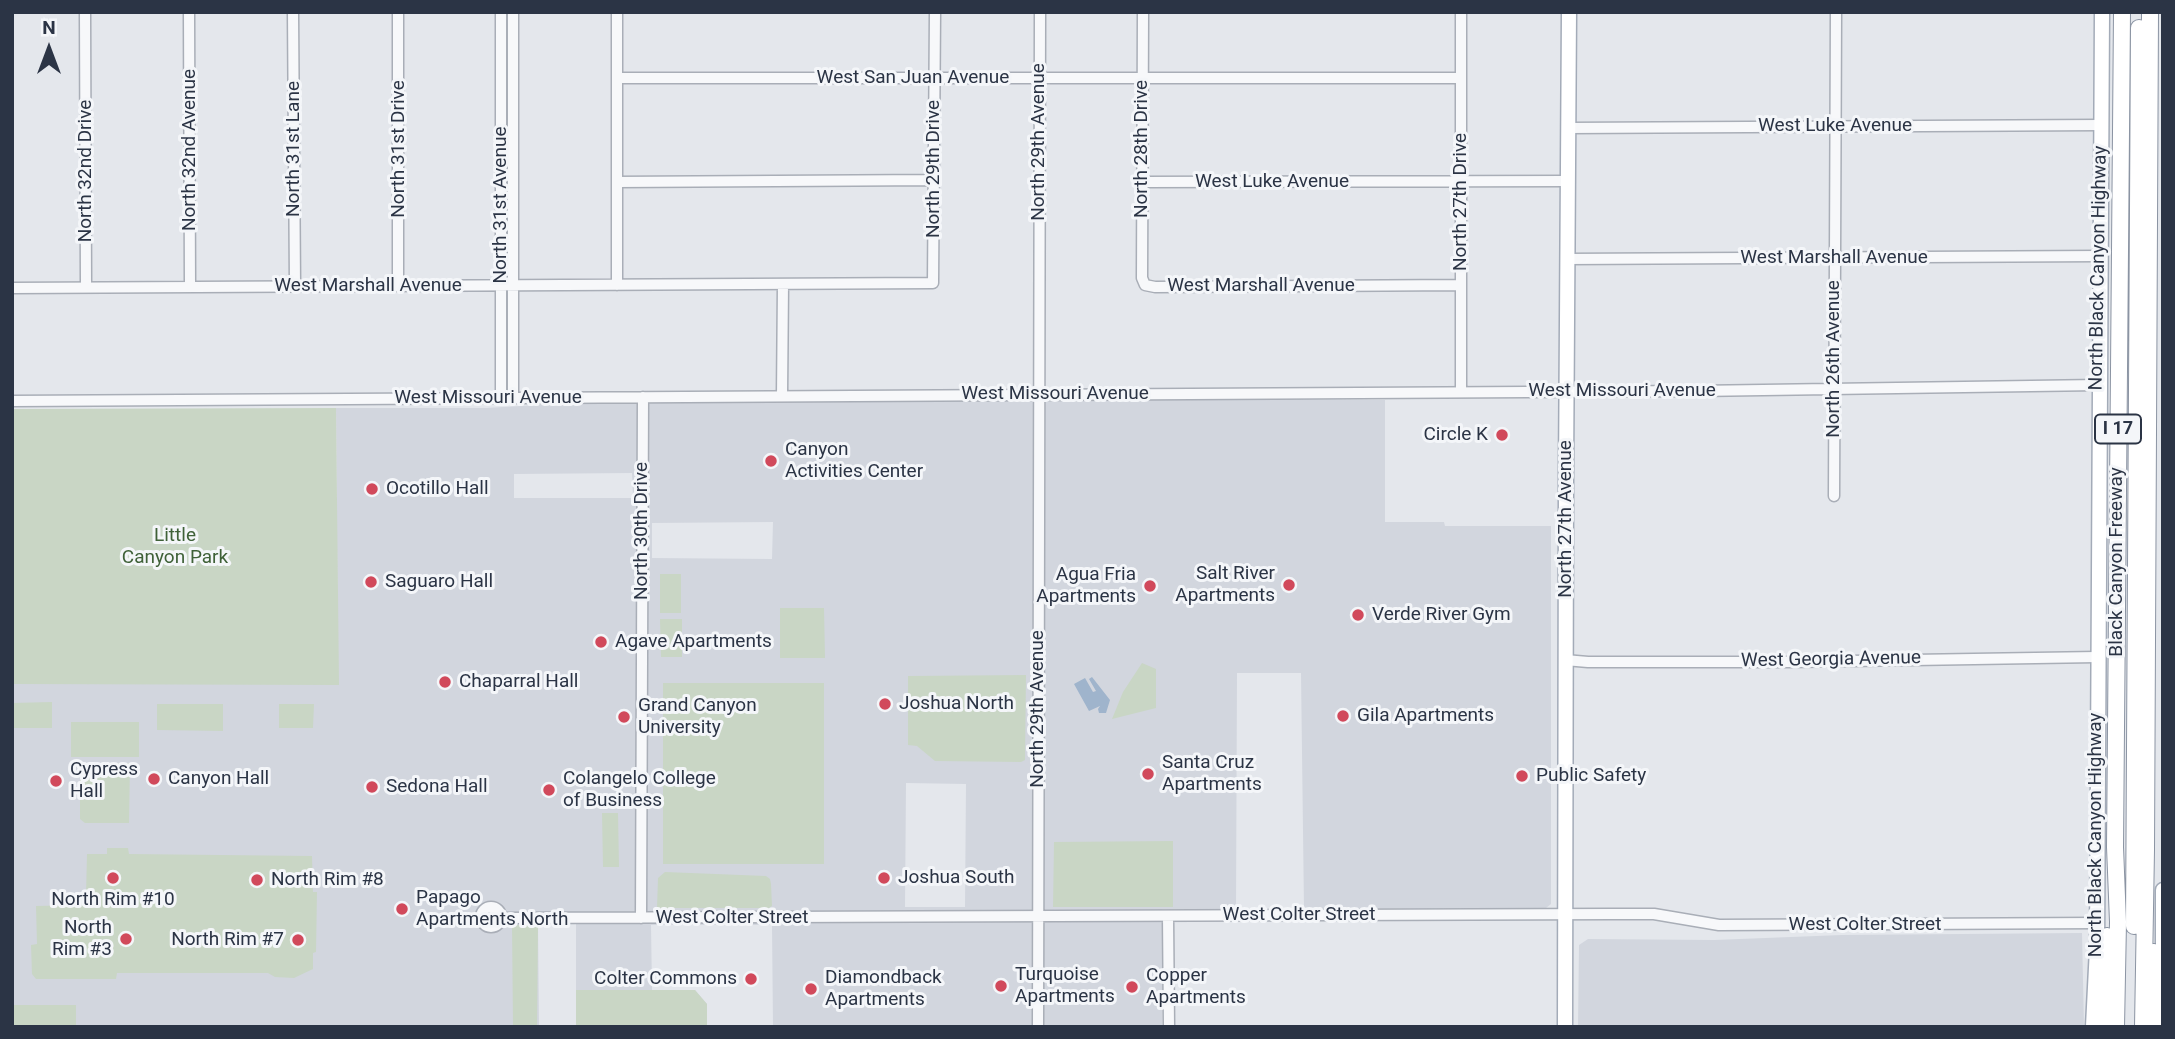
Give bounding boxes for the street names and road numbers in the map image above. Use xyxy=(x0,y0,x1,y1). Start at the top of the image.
street label: North 29th Avenue xyxy=(1028,63,1050,221)
street label: West San Juan Avenue xyxy=(817,67,1009,89)
street label: North 32nd Avenue xyxy=(179,69,201,231)
street label: North 31st Drive xyxy=(388,80,410,218)
street label: North 28th Drive xyxy=(1131,80,1153,218)
street label: North 31st Lane xyxy=(283,81,305,217)
street label: North 32nd Drive xyxy=(75,100,97,242)
street label: North 29th Drive xyxy=(923,100,945,238)
street label: West Luke Avenue xyxy=(1758,115,1912,137)
street label: North 31st Avenue xyxy=(490,127,512,283)
street label: North 27th Drive xyxy=(1450,133,1472,271)
street label: North Black Canyon Highway xyxy=(2085,146,2113,390)
street label: West Luke Avenue xyxy=(1195,171,1349,193)
street label: West Marshall Avenue xyxy=(1740,247,1928,269)
street label: West Marshall Avenue xyxy=(274,275,462,297)
street label: West Marshall Avenue xyxy=(1167,275,1355,297)
street label: North 26th Avenue xyxy=(1823,280,1845,438)
street label: West Missouri Avenue xyxy=(1528,380,1716,402)
street label: West Missouri Avenue xyxy=(961,383,1149,405)
street label: West Missouri Avenue xyxy=(394,387,582,409)
road number: I 17 xyxy=(2095,414,2141,444)
street label: North 27th Avenue xyxy=(1555,440,1577,598)
street label: North 30th Drive xyxy=(631,462,653,600)
street label: Black Canyon Freeway xyxy=(2106,467,2128,657)
street label: North 29th Avenue xyxy=(1027,630,1049,788)
street label: West Georgia Avenue xyxy=(1741,647,1921,673)
street label: North Black Canyon Highway xyxy=(2085,713,2107,957)
street label: West Colter Street xyxy=(1223,904,1375,926)
street label: West Colter Street xyxy=(656,907,808,929)
street label: West Colter Street xyxy=(1789,914,1941,936)

